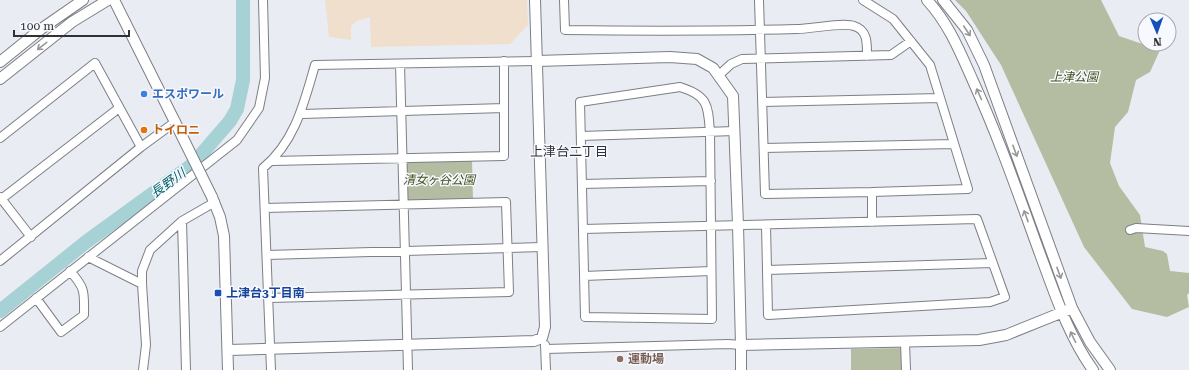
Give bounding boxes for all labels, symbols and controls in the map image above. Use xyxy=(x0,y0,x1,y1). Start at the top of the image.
scale bar xyxy=(14,12,129,38)
north arrow xyxy=(1137,12,1177,52)
text: 100 m xyxy=(20,19,54,33)
one-way arrow xyxy=(963,25,971,36)
text: N xyxy=(1152,35,1162,48)
one-way arrow xyxy=(36,42,47,50)
park label: 上津公園 xyxy=(1050,70,1100,84)
place label: エスポワール xyxy=(152,87,224,101)
marker: エスポワール xyxy=(139,89,149,99)
one-way arrow xyxy=(975,89,982,101)
place label: トイロニ xyxy=(152,123,200,137)
marker: トイロニ xyxy=(139,125,149,135)
district label: 上津台二丁目 xyxy=(530,144,608,159)
one-way arrow xyxy=(1012,145,1019,158)
water label: 長野川 xyxy=(148,164,190,201)
park label: 清女ヶ谷公園 xyxy=(403,173,477,187)
one-way arrow xyxy=(1022,210,1030,222)
one-way arrow xyxy=(1056,267,1064,279)
place label: 上津台3丁目南 xyxy=(226,286,305,300)
marker: 上津台3丁目南 xyxy=(213,288,223,298)
one-way arrow xyxy=(1069,331,1076,343)
place label: 運動場 xyxy=(628,352,664,366)
marker: 運動場 xyxy=(615,354,625,364)

